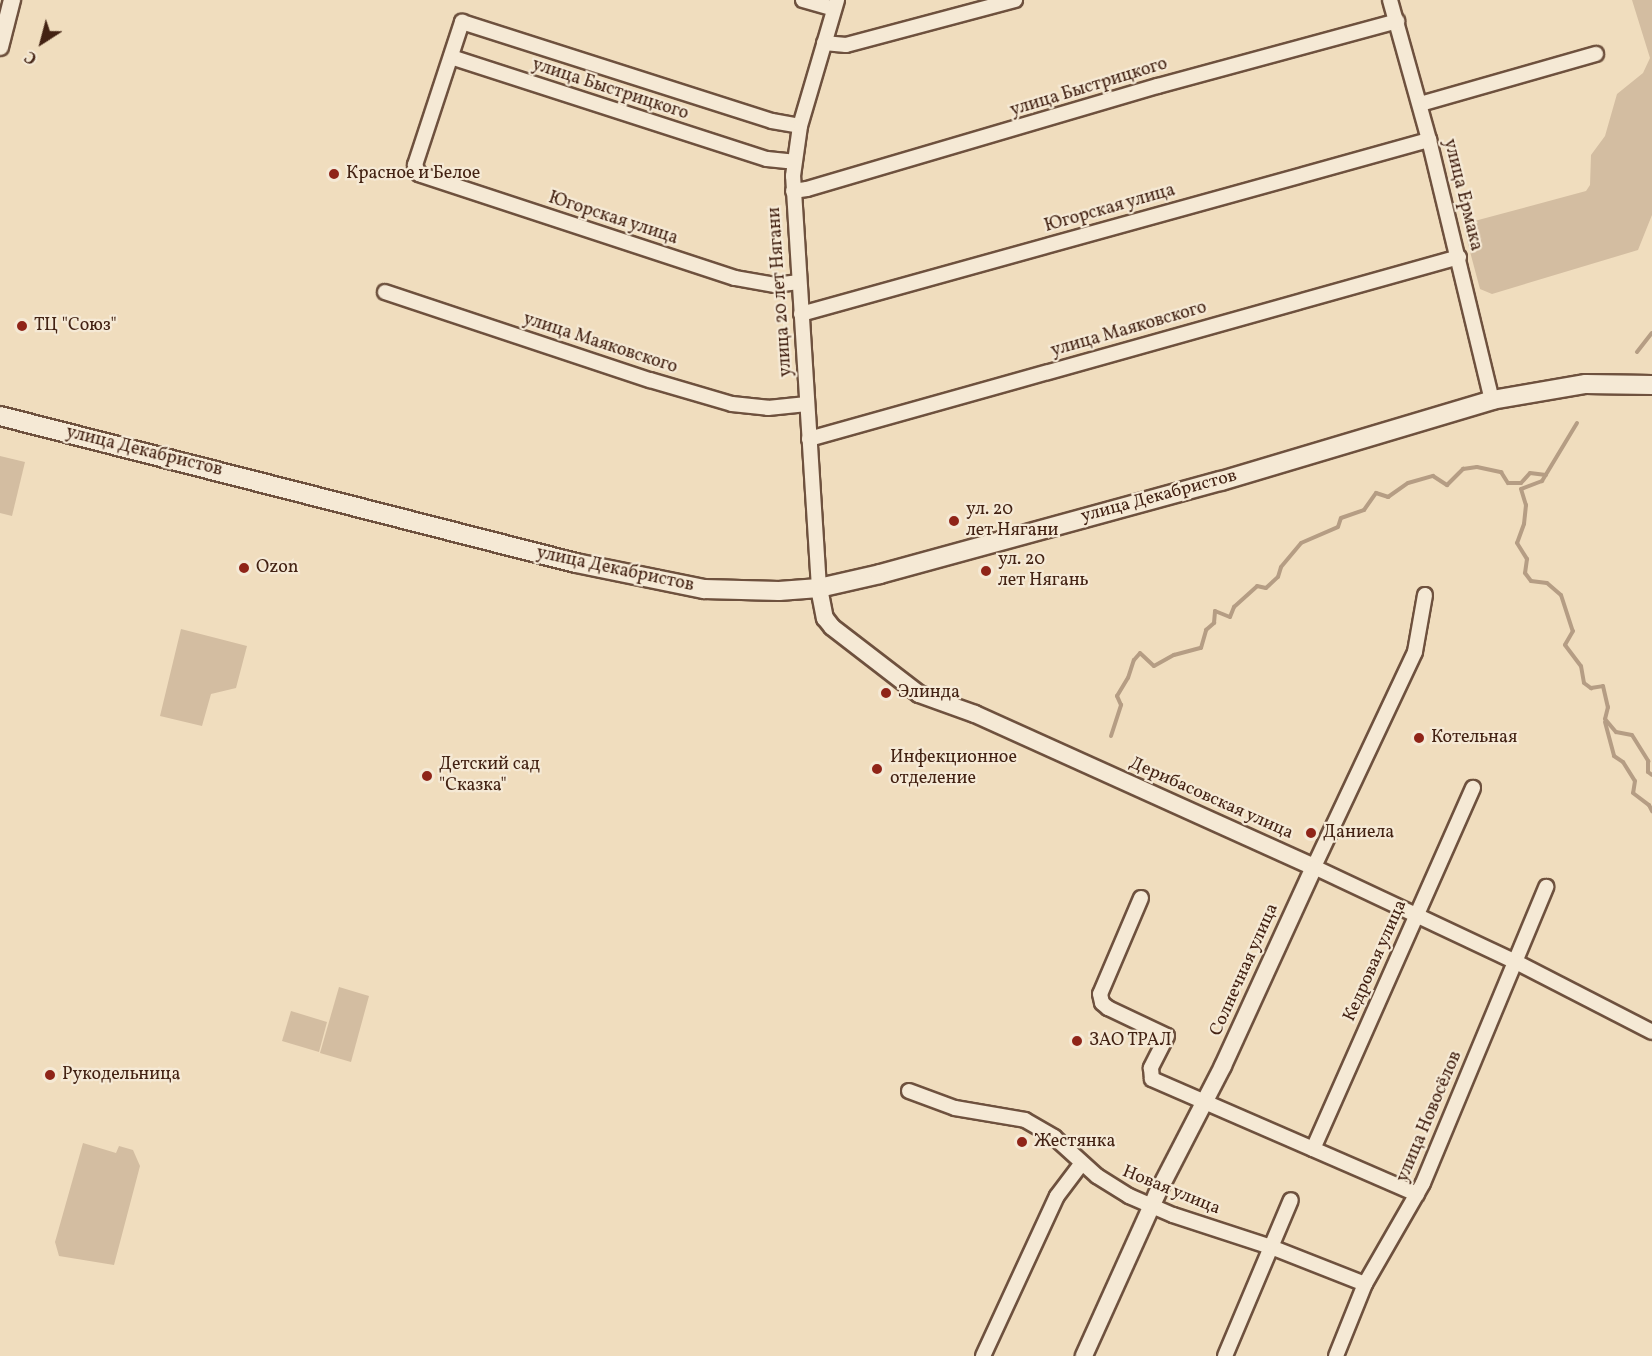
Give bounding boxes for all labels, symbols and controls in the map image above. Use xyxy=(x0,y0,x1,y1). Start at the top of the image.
north arrow xyxy=(12,12,72,72)
text: С xyxy=(21,45,42,68)
street label: улица Быстрицкого xyxy=(1008,54,1170,122)
street label: улица Быстрицкого xyxy=(529,55,691,125)
street label: улица Ермака xyxy=(1438,137,1486,253)
place label: Красное и Белое xyxy=(346,163,480,185)
marker: Красное и Белое xyxy=(327,167,341,181)
street label: Югорская улица xyxy=(1042,180,1178,238)
street label: Югорская улица xyxy=(545,188,681,250)
street label: улица 20 лет Нягани xyxy=(764,206,798,378)
street label: улица Маяковского xyxy=(1049,297,1209,363)
street label: улица Маяковского xyxy=(520,309,680,379)
place label: ТЦ "Союз" xyxy=(34,315,117,337)
marker: ТЦ "Союз" xyxy=(15,319,29,333)
street label: улица Декабристов xyxy=(64,422,224,482)
street label: улица Декабристов xyxy=(1079,466,1239,528)
place label: ул. 20 лет Нягани xyxy=(966,500,1059,542)
marker: ул. 20 лет Нягани xyxy=(947,514,961,528)
street label: улица Декабристов xyxy=(534,543,696,597)
place label: ул. 20 лет Нягань xyxy=(998,550,1089,592)
place label: Ozon xyxy=(256,557,298,579)
marker: Ozon xyxy=(237,561,251,575)
marker: ул. 20 лет Нягань xyxy=(979,564,993,578)
place label: Элинда xyxy=(898,682,960,704)
marker: Элинда xyxy=(879,686,893,700)
place label: Котельная xyxy=(1431,727,1517,749)
marker: Котельная xyxy=(1412,731,1426,745)
place label: Инфекционное отделение xyxy=(890,748,1017,790)
street label: Дерибасовская улица xyxy=(1125,753,1297,845)
place label: Детский сад "Сказка" xyxy=(439,755,540,798)
marker: Инфекционное отделение xyxy=(868,760,886,778)
marker: Детский сад "Сказка" xyxy=(420,769,434,783)
place label: Даниела xyxy=(1323,822,1394,844)
marker: Даниела xyxy=(1304,826,1318,840)
street label: Кедровая улица xyxy=(1339,897,1413,1025)
street label: Солнечная улица xyxy=(1206,900,1284,1040)
place label: ЗАО ТРАЛ xyxy=(1089,1030,1172,1052)
marker: ЗАО ТРАЛ xyxy=(1070,1034,1084,1048)
street label: улица Новосёлов xyxy=(1393,1048,1467,1186)
place label: Рукодельница xyxy=(62,1064,180,1086)
marker: Рукодельница xyxy=(43,1068,57,1082)
place label: Жестянка xyxy=(1034,1131,1115,1153)
marker: Жестянка xyxy=(1015,1135,1029,1149)
street label: Новая улица xyxy=(1119,1161,1223,1221)

